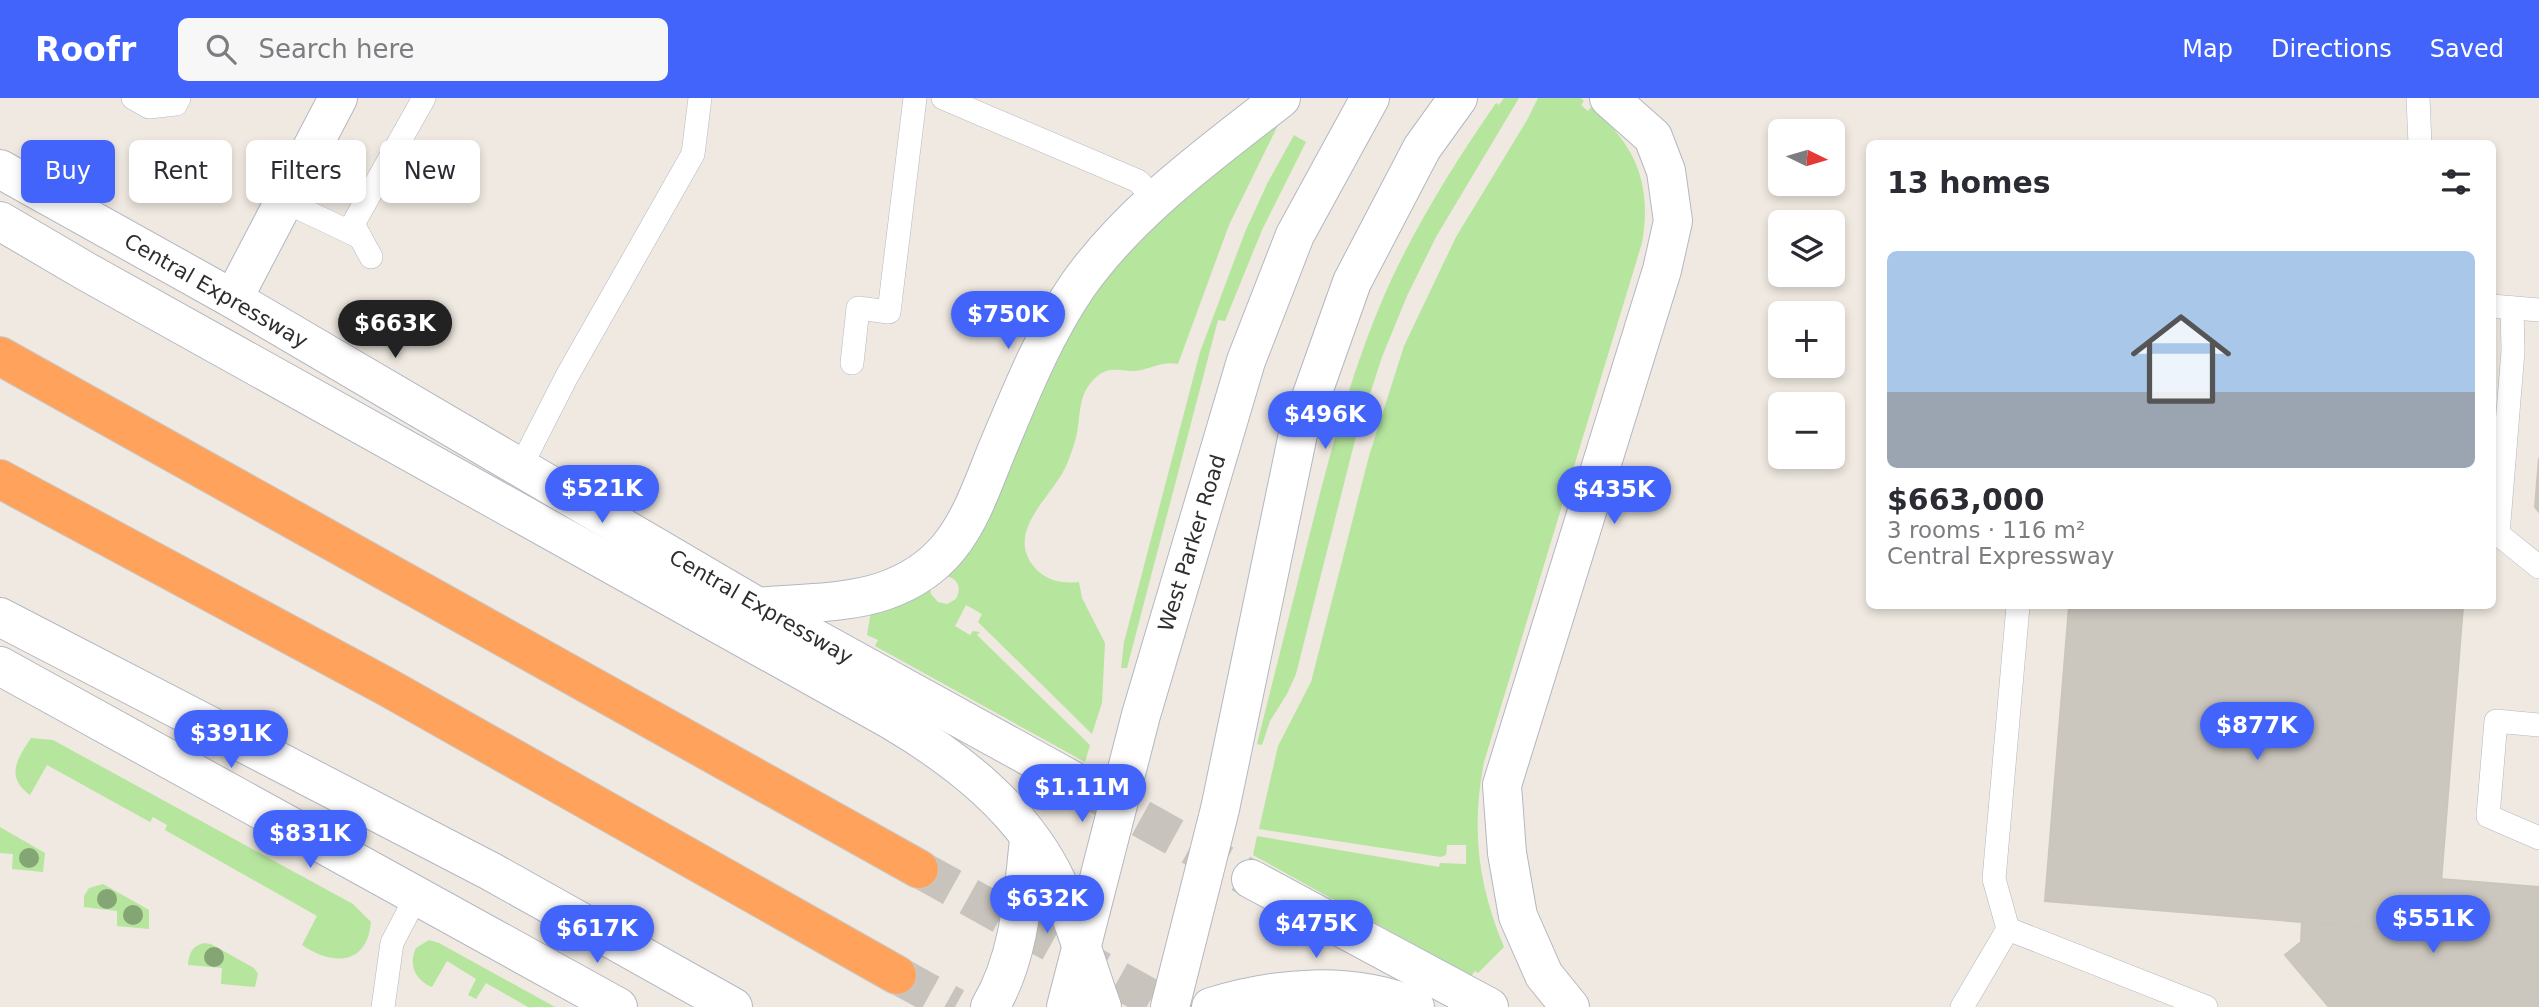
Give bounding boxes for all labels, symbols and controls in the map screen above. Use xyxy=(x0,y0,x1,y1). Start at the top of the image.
search box xyxy=(178,18,668,81)
text: Roofr xyxy=(35,30,136,69)
icon: search xyxy=(202,30,240,68)
text: Search here xyxy=(258,34,415,64)
text: Map xyxy=(2182,35,2233,63)
text: Directions xyxy=(2271,35,2392,63)
text: Saved xyxy=(2430,35,2504,63)
north arrow xyxy=(1768,119,1844,196)
map controls xyxy=(1768,119,1845,469)
chip: Buy xyxy=(21,140,115,203)
chip: Rent xyxy=(129,140,232,203)
chip: Filters xyxy=(246,140,366,203)
chip: New xyxy=(380,140,480,203)
icon: filters xyxy=(2437,163,2475,201)
text: 13 homes xyxy=(1887,165,2051,200)
button: layers xyxy=(1768,210,1845,287)
street label: Central Expressway xyxy=(120,229,312,353)
pin: $750K xyxy=(959,292,1057,351)
icon: home xyxy=(2118,296,2244,422)
pin: $663K xyxy=(346,300,444,360)
text: $750K xyxy=(967,301,1049,327)
button: + xyxy=(1768,301,1845,378)
text: $663K xyxy=(354,310,436,336)
pin: $496K xyxy=(1276,392,1374,451)
button: − xyxy=(1768,392,1845,469)
text: $496K xyxy=(1284,401,1366,427)
street label: West Parker Road xyxy=(1154,452,1230,634)
pin: $521K xyxy=(553,466,651,525)
pin: $435K xyxy=(1565,466,1663,526)
text: $521K xyxy=(561,475,643,501)
text: $435K xyxy=(1573,476,1655,502)
text: $663,000 xyxy=(1887,482,2045,517)
text: 3 rooms · 116 m² xyxy=(1887,517,2085,543)
text: Central Expressway xyxy=(1887,543,2114,569)
street label: Central Expressway xyxy=(665,545,857,669)
pin: $877K xyxy=(2208,702,2306,762)
pin: $391K xyxy=(182,710,280,770)
text: $877K xyxy=(2216,712,2298,738)
text: $391K xyxy=(190,720,272,746)
pin: $1.11M xyxy=(1025,764,1139,824)
text: $1.11M xyxy=(1034,774,1130,800)
pin: $831K xyxy=(261,810,359,870)
text: $831K xyxy=(269,820,351,846)
pin: $632K xyxy=(998,876,1096,935)
text: $632K xyxy=(1006,885,1088,911)
pin: $551K xyxy=(2384,896,2482,955)
pin: $475K xyxy=(1267,900,1365,960)
text: $551K xyxy=(2392,905,2474,931)
pin: $617K xyxy=(548,906,646,965)
text: $475K xyxy=(1275,910,1357,936)
text: $617K xyxy=(556,915,638,941)

